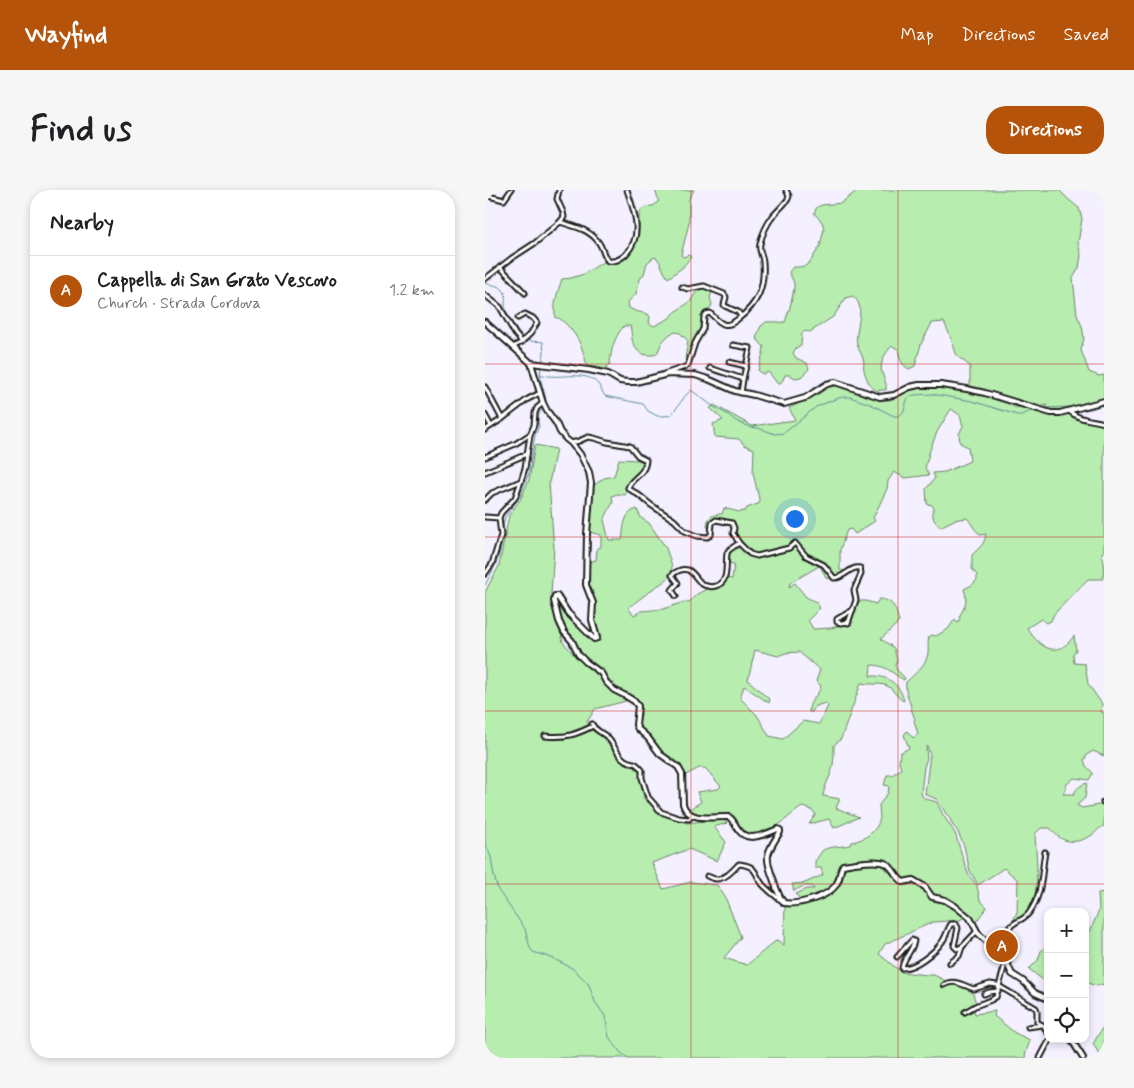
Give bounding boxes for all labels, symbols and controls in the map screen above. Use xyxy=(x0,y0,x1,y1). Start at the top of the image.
text: Wayfind xyxy=(25,20,107,51)
text: Map xyxy=(901,23,934,47)
text: Directions xyxy=(962,23,1036,47)
text: Saved xyxy=(1064,23,1109,47)
button: Directions xyxy=(986,106,1104,154)
text: Find us xyxy=(30,107,132,153)
text: Nearby xyxy=(50,209,114,237)
text: Cappella di San Grato Vescovo xyxy=(97,268,337,293)
text: A xyxy=(61,280,71,301)
text: 1.2 km xyxy=(389,280,435,301)
text: Church · Strada Cordova xyxy=(97,293,261,314)
your location xyxy=(782,506,808,532)
map controls xyxy=(1044,908,1089,1043)
button: + xyxy=(1044,908,1089,953)
pin: A xyxy=(986,927,1018,965)
button: − xyxy=(1044,953,1089,998)
button: locate xyxy=(1044,998,1089,1043)

